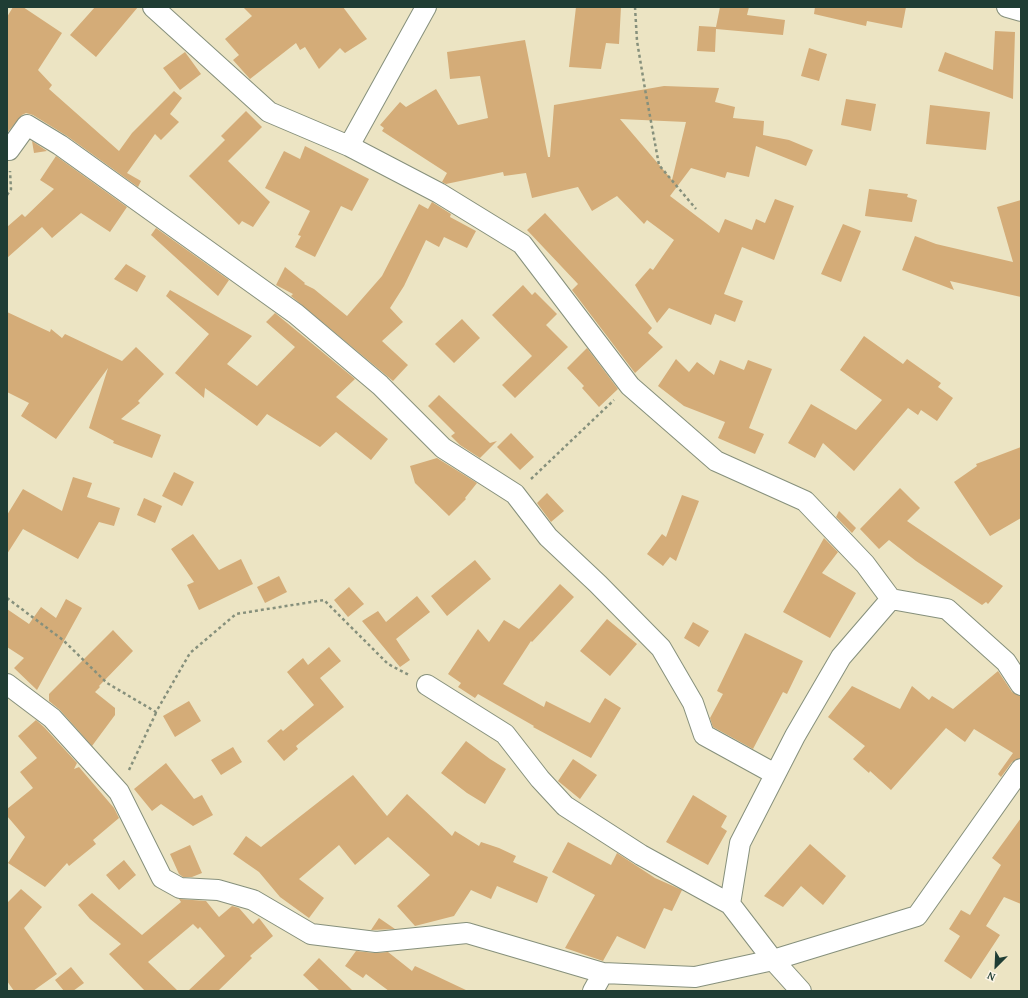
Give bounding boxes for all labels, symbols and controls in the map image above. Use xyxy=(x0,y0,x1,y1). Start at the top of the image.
north arrow xyxy=(976,946,1016,986)
text: N xyxy=(985,968,998,986)

